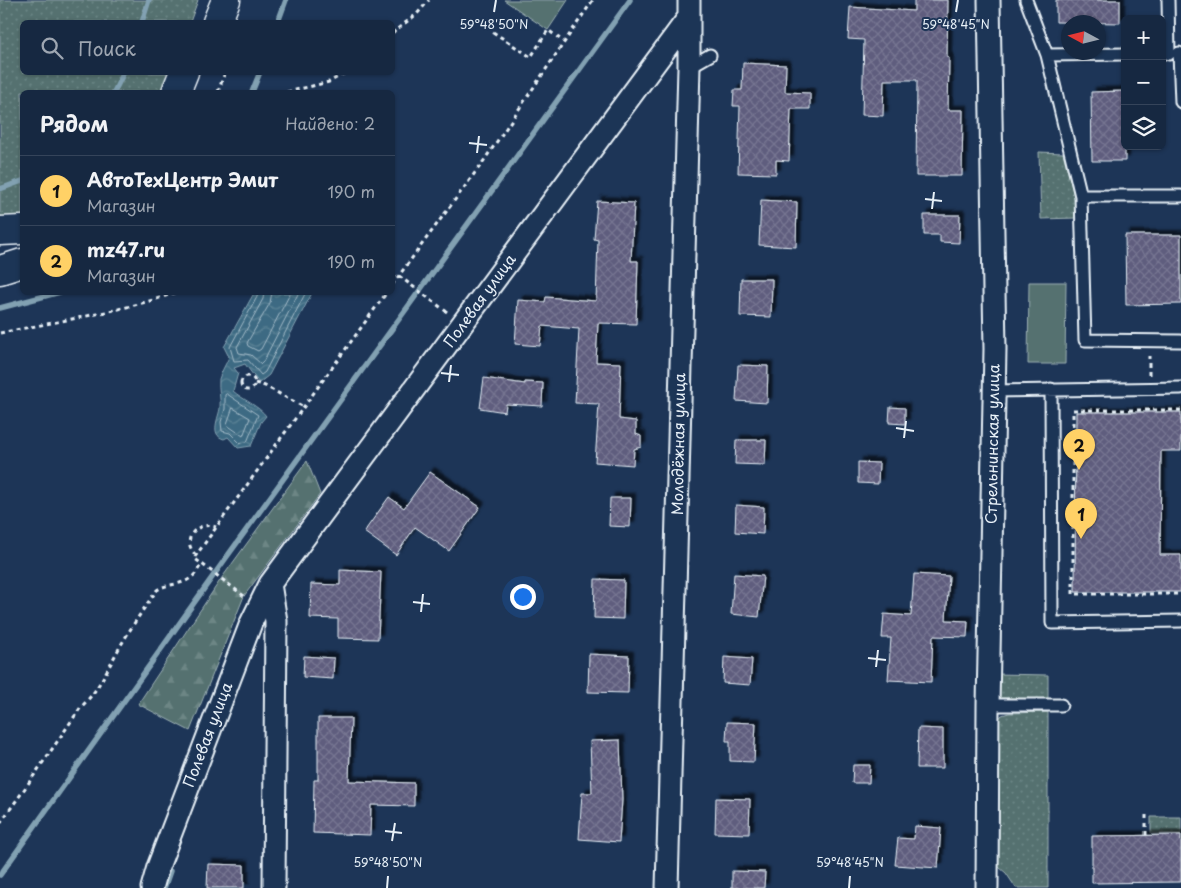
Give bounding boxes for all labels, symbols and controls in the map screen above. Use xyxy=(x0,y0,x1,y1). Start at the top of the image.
text: 59°48'50"N xyxy=(460,15,528,33)
text: 59°48'45"N xyxy=(922,15,990,33)
north arrow xyxy=(1061,15,1106,60)
map controls xyxy=(1121,15,1166,150)
button: + xyxy=(1121,15,1166,60)
search box xyxy=(20,20,395,75)
icon: search xyxy=(38,34,66,62)
text: Поиск xyxy=(78,34,136,62)
button: − xyxy=(1121,60,1166,105)
button: layers xyxy=(1121,105,1166,150)
text: Рядом xyxy=(40,107,108,139)
text: Найдено: 2 xyxy=(285,111,375,135)
text: АвтоТехЦентр Эмит xyxy=(87,165,278,193)
text: 1 xyxy=(52,179,60,203)
text: 190 m xyxy=(327,179,375,203)
text: Магазин xyxy=(87,193,156,217)
text: mz47.ru xyxy=(87,235,165,263)
street label: Полевая улица xyxy=(437,248,521,352)
text: 2 xyxy=(50,249,62,273)
text: 190 m xyxy=(327,249,375,273)
text: Магазин xyxy=(87,263,156,287)
street label: Стрельнинская улица xyxy=(979,363,1004,524)
street label: Молодёжная улица xyxy=(665,372,690,515)
pin: 2 xyxy=(1063,429,1095,470)
pin: 1 xyxy=(1065,498,1097,539)
your location xyxy=(510,584,536,610)
street label: Полевая улица xyxy=(176,678,237,790)
text: 59°48'50"N xyxy=(354,853,422,871)
text: 59°48'45"N xyxy=(816,853,884,871)

